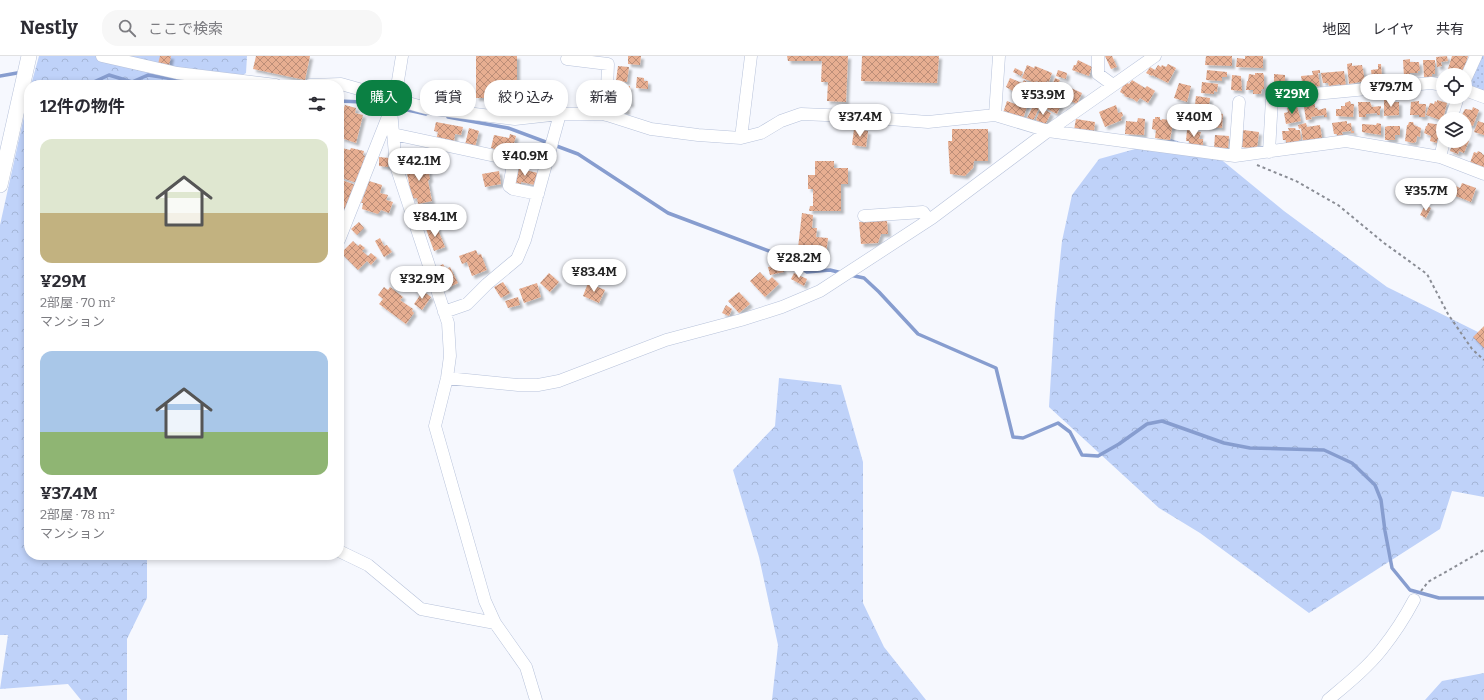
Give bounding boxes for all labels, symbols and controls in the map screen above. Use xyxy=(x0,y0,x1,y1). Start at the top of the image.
search box xyxy=(102,10,382,46)
text: Nestly xyxy=(20,16,78,39)
icon: search xyxy=(116,17,138,39)
text: ここで検索 xyxy=(148,20,223,38)
text: 地図 xyxy=(1322,21,1350,38)
text: レイヤ xyxy=(1372,21,1414,38)
text: 共有 xyxy=(1436,21,1464,38)
map controls xyxy=(1436,68,1472,148)
button: locate xyxy=(1436,68,1472,104)
pin: ¥79.7M xyxy=(1358,74,1424,108)
text: ¥79.7M xyxy=(1369,79,1413,94)
chip: 購入 xyxy=(356,80,412,116)
chip: 賃貸 xyxy=(420,80,476,116)
chip: 絞り込み xyxy=(484,80,568,116)
chip: 新着 xyxy=(576,80,632,116)
pin: ¥29M xyxy=(1268,81,1316,115)
pin: ¥53.9M xyxy=(1010,82,1076,116)
text: ¥29M xyxy=(1274,86,1310,101)
text: ¥53.9M xyxy=(1021,87,1065,102)
icon: filters xyxy=(306,93,328,115)
text: 12件の物件 xyxy=(40,96,125,117)
pin: ¥37.4M xyxy=(827,104,893,138)
pin: ¥40M xyxy=(1170,104,1218,138)
text: ¥37.4M xyxy=(838,109,882,124)
text: ¥40M xyxy=(1176,109,1212,124)
button: layers xyxy=(1436,112,1472,148)
pin: ¥40.9M xyxy=(492,143,558,177)
pin: ¥42.1M xyxy=(386,148,452,182)
text: ¥40.9M xyxy=(502,148,548,163)
text: ¥42.1M xyxy=(397,153,441,168)
icon: home xyxy=(148,165,220,237)
pin: ¥35.7M xyxy=(1393,178,1459,212)
text: ¥35.7M xyxy=(1404,183,1448,198)
pin: ¥84.1M xyxy=(402,204,468,238)
text: ¥84.1M xyxy=(413,209,457,224)
pin: ¥28.2M xyxy=(766,245,832,279)
text: ¥28.2M xyxy=(776,250,822,265)
pin: ¥83.4M xyxy=(561,259,627,293)
text: ¥83.4M xyxy=(571,264,617,279)
pin: ¥32.9M xyxy=(389,266,455,300)
text: ¥29M xyxy=(40,271,86,292)
text: ¥32.9M xyxy=(399,271,445,286)
text: 2部屋 · 70 m² xyxy=(40,295,115,310)
text: マンション xyxy=(40,314,105,329)
icon: home xyxy=(148,377,220,449)
text: ¥37.4M xyxy=(40,483,98,504)
text: 2部屋 · 78 m² xyxy=(40,507,115,522)
text: マンション xyxy=(40,526,105,541)

